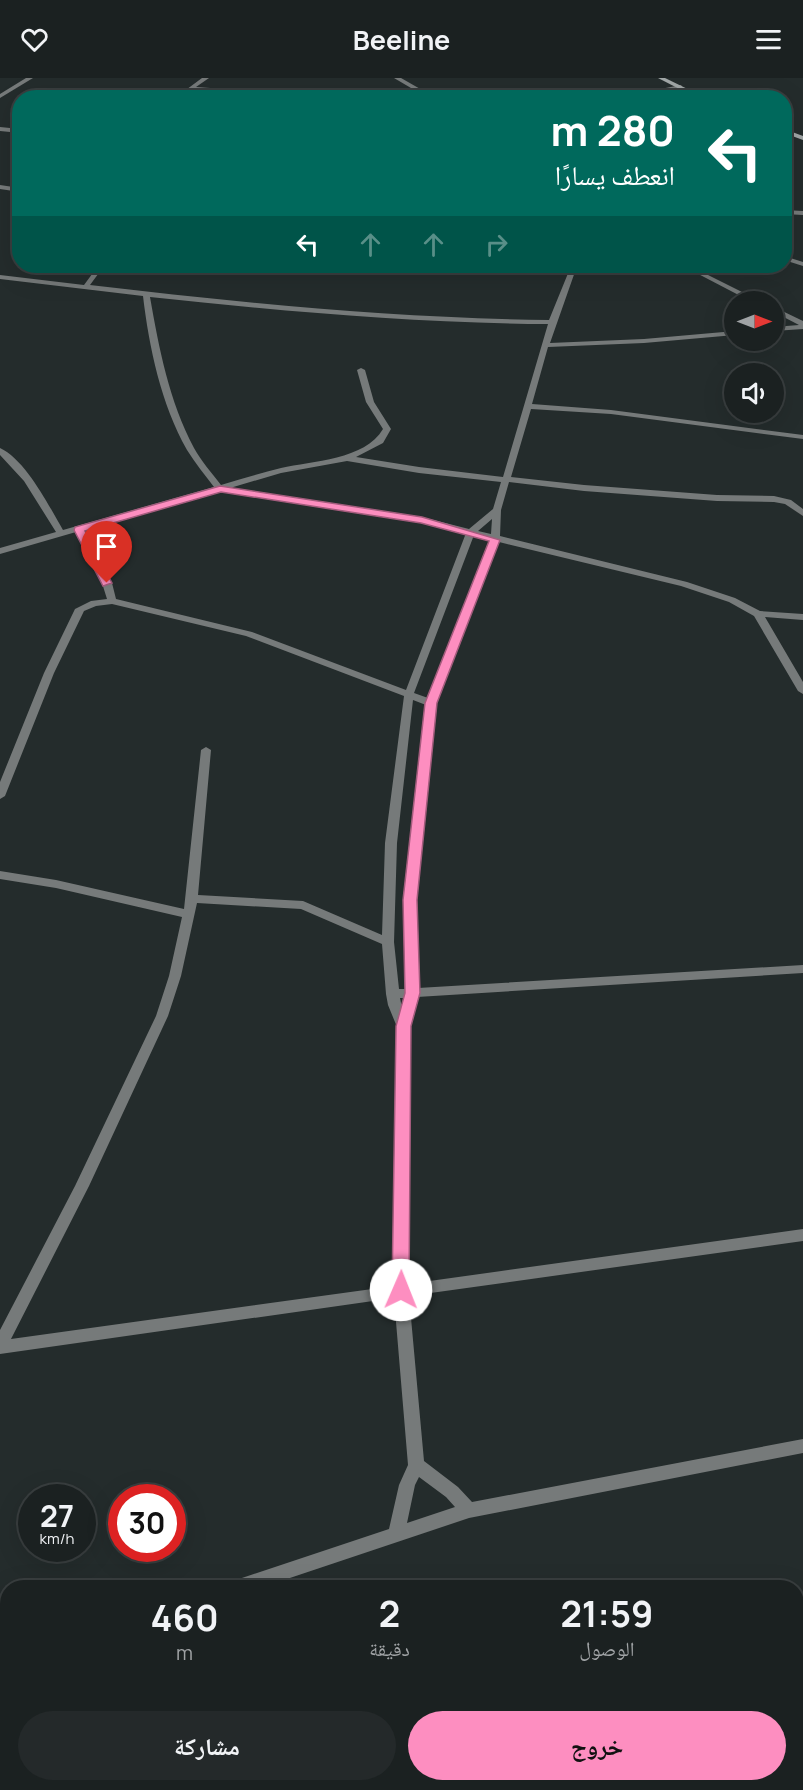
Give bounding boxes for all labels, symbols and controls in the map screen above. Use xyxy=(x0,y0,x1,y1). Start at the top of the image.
text: Beeline xyxy=(353,21,450,58)
icon: heart xyxy=(18,23,51,56)
icon: menu xyxy=(752,23,785,56)
text: 280 m xyxy=(550,101,675,159)
icon: left xyxy=(696,114,774,192)
text: انعطف يسارًا xyxy=(555,156,675,193)
icon: left xyxy=(291,228,324,261)
icon: ahead xyxy=(354,228,387,261)
icon: ahead xyxy=(417,228,450,261)
icon: right xyxy=(480,228,513,261)
north arrow xyxy=(724,291,784,351)
map controls xyxy=(724,291,784,423)
button: sound xyxy=(724,363,784,423)
pin xyxy=(81,521,132,583)
icon: arrive xyxy=(90,530,123,563)
position arrow xyxy=(369,1258,433,1322)
speed limit sign: 30 xyxy=(108,1484,186,1562)
text: 27 xyxy=(40,1495,74,1536)
text: km/h xyxy=(40,1528,74,1549)
text: 2 xyxy=(379,1589,400,1638)
text: 21:59 xyxy=(560,1589,653,1638)
text: 460 xyxy=(151,1593,219,1642)
text: دقيقة xyxy=(369,1635,410,1662)
text: الوصول xyxy=(579,1635,635,1662)
text: m xyxy=(176,1639,193,1666)
button: مشاركة xyxy=(18,1711,396,1780)
button: خروج xyxy=(408,1711,786,1780)

